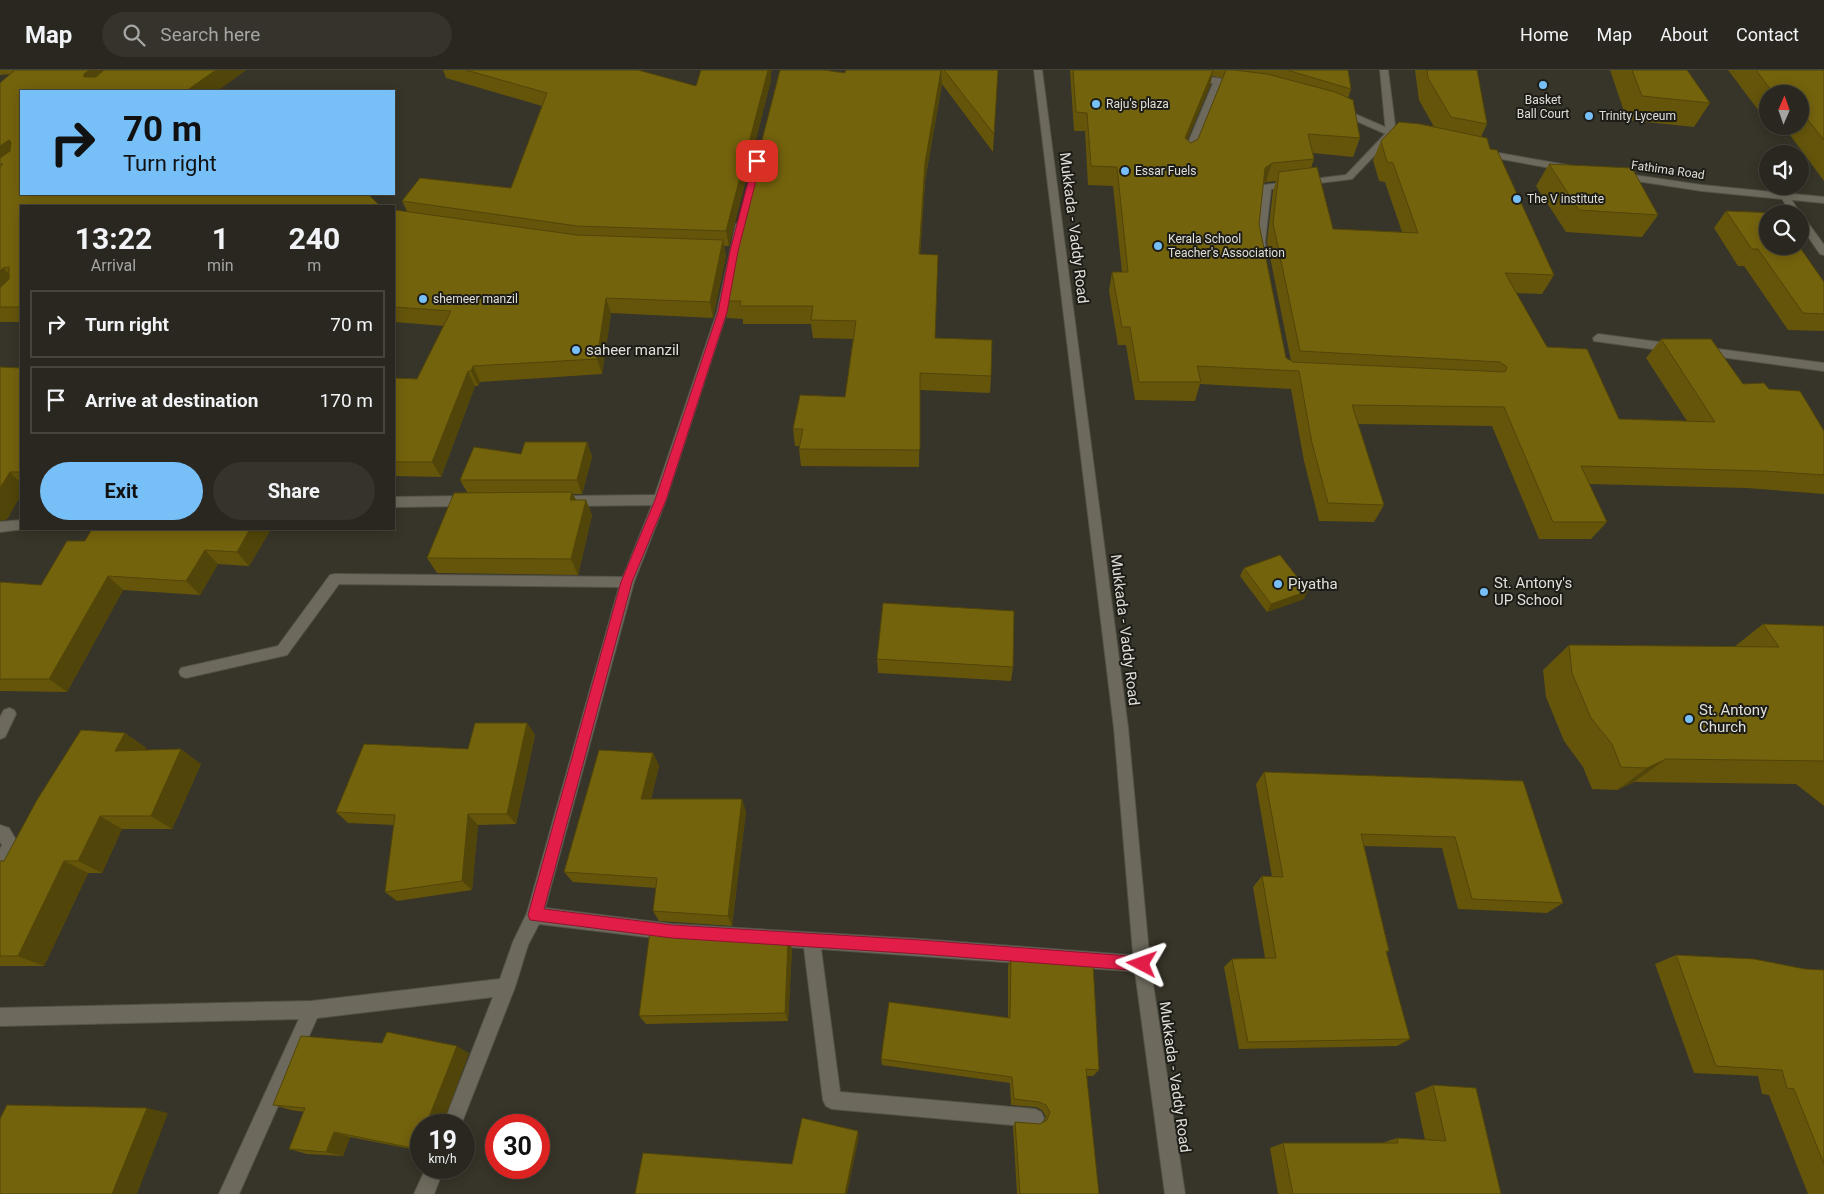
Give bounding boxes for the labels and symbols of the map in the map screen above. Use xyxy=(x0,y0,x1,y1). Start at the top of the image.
marker: Basket Ball Court xyxy=(1537,79,1549,91)
north arrow xyxy=(1759,85,1809,135)
place label: Basket Ball Court xyxy=(1517,93,1569,121)
place label: Raju's plaza xyxy=(1106,97,1169,111)
marker: Raju's plaza xyxy=(1090,98,1102,110)
place label: Trinity Lyceum xyxy=(1599,109,1676,123)
marker: Trinity Lyceum xyxy=(1583,110,1595,122)
pin xyxy=(736,140,778,182)
street label: Mukkada - Vaddy Road xyxy=(1056,151,1092,305)
street label: Fathima Road xyxy=(1630,158,1706,182)
place label: Essar Fuels xyxy=(1135,164,1196,178)
marker: Essar Fuels xyxy=(1119,165,1131,177)
place label: The V institute xyxy=(1527,192,1604,206)
marker: The V institute xyxy=(1511,193,1523,205)
place label: Kerala School Teacher's Association xyxy=(1168,232,1285,260)
marker: Kerala School Teacher's Association xyxy=(1152,240,1164,252)
place label: shemeer manzil xyxy=(433,292,518,306)
marker: shemeer manzil xyxy=(417,293,429,305)
place label: saheer manzil xyxy=(586,341,679,359)
marker: saheer manzil xyxy=(570,344,582,356)
street label: Mukkada - Vaddy Road xyxy=(1107,553,1143,707)
place label: St. Antony's UP School xyxy=(1494,574,1572,609)
place label: Piyatha xyxy=(1288,575,1338,593)
marker: Piyatha xyxy=(1272,578,1284,590)
marker: St. Antony's UP School xyxy=(1478,586,1490,598)
place label: St. Antony Church xyxy=(1699,701,1767,736)
marker: St. Antony Church xyxy=(1683,713,1695,725)
position arrow xyxy=(1115,937,1167,989)
street label: Mukkada - Vaddy Road xyxy=(1155,1000,1195,1154)
speed limit sign: 30 xyxy=(485,1114,550,1179)

